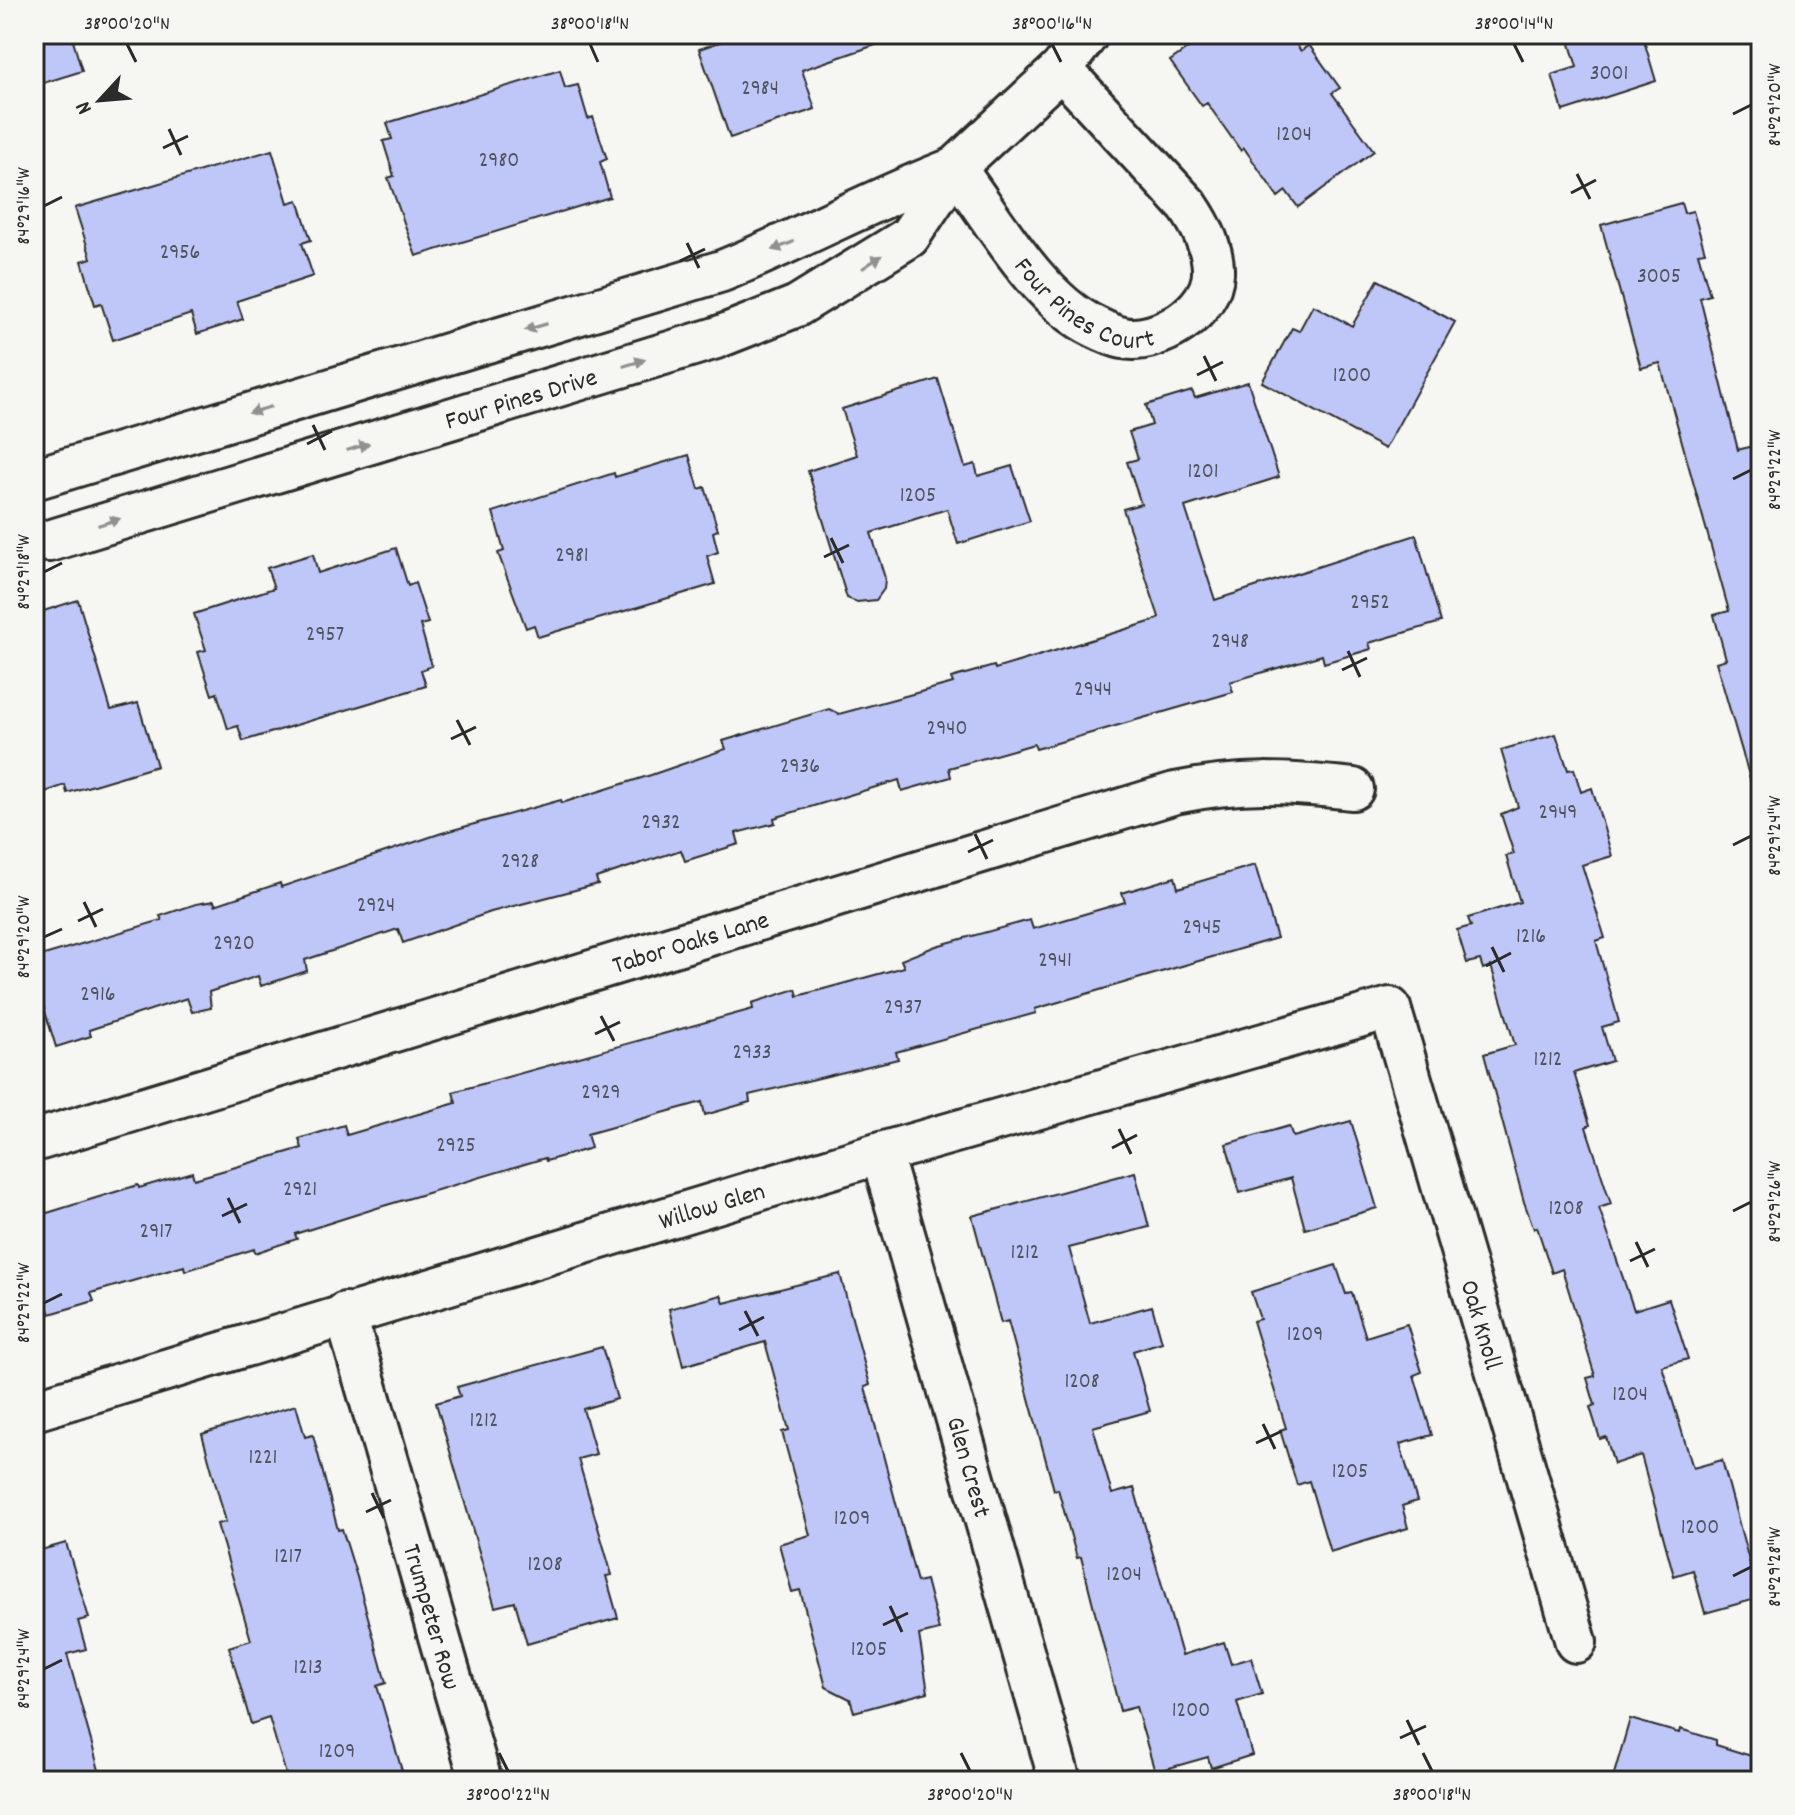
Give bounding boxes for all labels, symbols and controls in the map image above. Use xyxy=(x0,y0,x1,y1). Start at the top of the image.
text: 38°00'20"N xyxy=(84,11,170,39)
text: 38°00'18"N xyxy=(551,11,629,39)
text: 38°00'16"N xyxy=(1012,11,1092,39)
text: 38°00'14"N xyxy=(1475,11,1553,39)
house number: 3001 xyxy=(1590,59,1628,90)
north arrow xyxy=(60,60,140,140)
text: 84°29'20"W xyxy=(1762,63,1790,146)
house number: 2984 xyxy=(741,74,779,105)
text: N xyxy=(69,95,101,119)
house number: 1204 xyxy=(1276,120,1312,151)
house number: 2980 xyxy=(479,146,519,177)
text: 84°29'16"W xyxy=(11,167,39,245)
house number: 2956 xyxy=(160,238,200,269)
one-way arrow xyxy=(771,240,795,253)
street label: Four Pines Court xyxy=(1004,251,1159,361)
one-way arrow xyxy=(861,255,882,270)
house number: 3005 xyxy=(1637,262,1681,293)
one-way arrow xyxy=(523,321,547,334)
one-way arrow xyxy=(622,356,646,369)
street label: Four Pines Drive xyxy=(441,360,602,441)
house number: 1200 xyxy=(1333,361,1371,392)
one-way arrow xyxy=(248,405,272,417)
text: 84°29'22"W xyxy=(1762,429,1790,510)
one-way arrow xyxy=(346,440,370,453)
house number: 1201 xyxy=(1187,457,1219,488)
house number: 1205 xyxy=(900,481,936,512)
one-way arrow xyxy=(98,515,122,528)
text: 84°29'18"W xyxy=(11,534,39,610)
house number: 2981 xyxy=(555,541,589,572)
house number: 2952 xyxy=(1350,588,1390,619)
house number: 2957 xyxy=(306,620,344,651)
house number: 2948 xyxy=(1211,627,1249,658)
house number: 2944 xyxy=(1074,675,1112,706)
house number: 2940 xyxy=(927,714,967,745)
house number: 2936 xyxy=(780,752,820,783)
text: 84°29'24"W xyxy=(1762,795,1790,876)
house number: 2949 xyxy=(1539,798,1577,829)
house number: 2932 xyxy=(641,808,681,839)
house number: 2928 xyxy=(501,847,539,878)
house number: 2924 xyxy=(357,891,395,922)
text: 84°29'20"W xyxy=(11,895,39,978)
street label: Tabor Oaks Lane xyxy=(608,903,774,986)
house number: 2945 xyxy=(1182,913,1222,944)
house number: 1216 xyxy=(1516,922,1546,953)
house number: 2920 xyxy=(213,929,255,960)
house number: 2941 xyxy=(1038,946,1072,977)
house number: 2916 xyxy=(80,980,116,1011)
house number: 2937 xyxy=(884,993,922,1024)
house number: 2933 xyxy=(732,1038,772,1069)
house number: 1212 xyxy=(1534,1045,1562,1076)
house number: 2929 xyxy=(581,1078,621,1109)
house number: 2925 xyxy=(436,1131,476,1162)
text: 84°29'26"W xyxy=(1762,1161,1790,1243)
street label: Willow Glen xyxy=(655,1174,770,1241)
house number: 2921 xyxy=(283,1175,317,1206)
house number: 1208 xyxy=(1548,1194,1584,1225)
house number: 2917 xyxy=(140,1217,172,1248)
house number: 1212 xyxy=(1011,1238,1039,1269)
text: 84°29'22"W xyxy=(11,1262,39,1343)
street label: Oak Knoll xyxy=(1449,1276,1510,1375)
house number: 1209 xyxy=(1287,1320,1323,1351)
house number: 1208 xyxy=(1064,1367,1100,1398)
house number: 1204 xyxy=(1612,1380,1648,1411)
house number: 1212 xyxy=(470,1406,498,1437)
street label: Glen Crest xyxy=(935,1413,999,1523)
house number: 1221 xyxy=(249,1443,277,1474)
house number: 1205 xyxy=(1332,1457,1368,1488)
house number: 1209 xyxy=(834,1504,870,1535)
house number: 1200 xyxy=(1681,1513,1719,1544)
text: 84°29'28"W xyxy=(1762,1527,1790,1607)
street label: Trumpeter Row xyxy=(391,1540,469,1695)
house number: 1217 xyxy=(274,1542,302,1573)
house number: 1208 xyxy=(527,1550,563,1581)
house number: 1204 xyxy=(1106,1560,1142,1591)
text: 84°29'24"W xyxy=(11,1628,39,1709)
house number: 1205 xyxy=(851,1635,887,1666)
house number: 1213 xyxy=(293,1653,323,1684)
house number: 1200 xyxy=(1172,1696,1210,1727)
house number: 1209 xyxy=(319,1737,355,1768)
text: 38°00'22"N xyxy=(466,1782,550,1810)
text: 38°00'20"N xyxy=(927,1782,1013,1810)
text: 38°00'18"N xyxy=(1393,1782,1471,1810)

